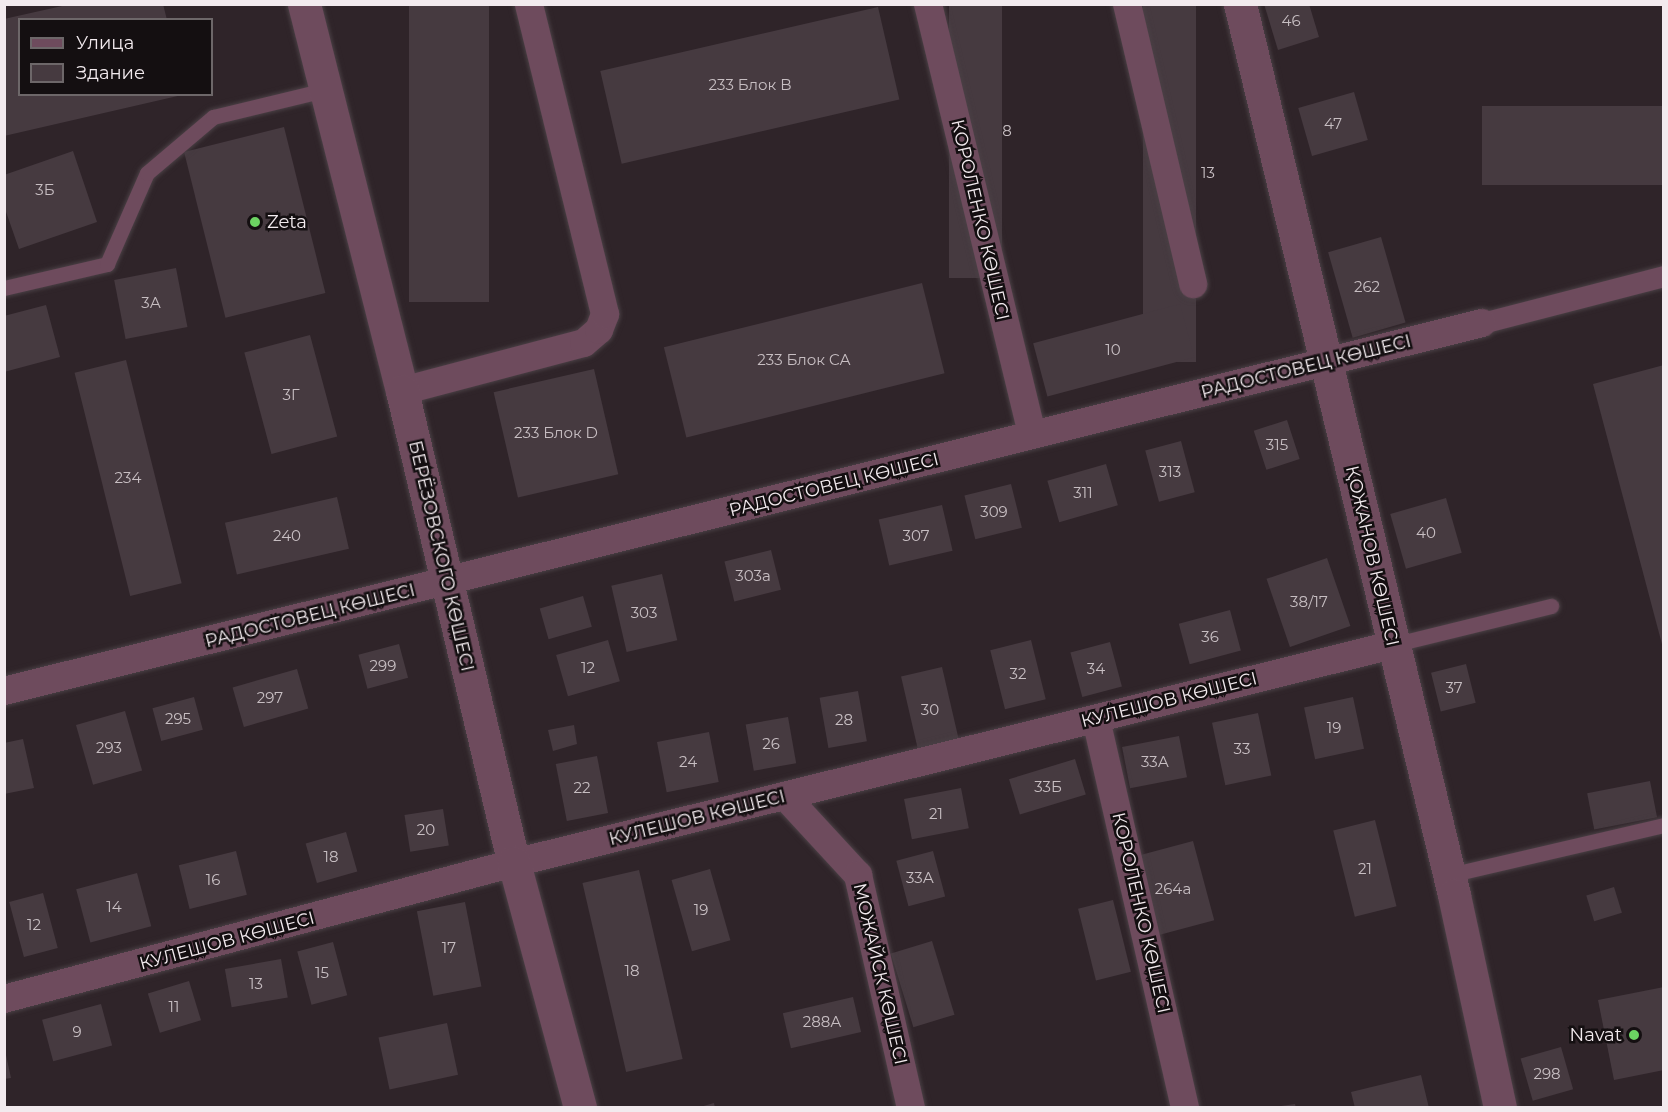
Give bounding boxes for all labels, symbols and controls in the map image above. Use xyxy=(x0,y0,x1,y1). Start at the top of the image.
house number: 46 xyxy=(1281,12,1301,30)
legend xyxy=(18,18,213,96)
text: Улица xyxy=(76,32,134,54)
text: Здание xyxy=(76,62,145,84)
house number: 233 Блок B xyxy=(709,76,791,94)
house number: 47 xyxy=(1324,115,1342,133)
street label: КОРОЛЕНКО КӨШЕСІ xyxy=(946,117,1014,323)
house number: 8 xyxy=(1002,122,1012,140)
house number: 13 xyxy=(1201,164,1215,182)
house number: 3Б xyxy=(35,181,55,199)
place label: Zeta xyxy=(267,211,307,233)
marker: Zeta xyxy=(248,215,262,229)
house number: 262 xyxy=(1354,278,1380,296)
house number: 3А xyxy=(141,294,161,312)
street label: РАДОСТОВЕЦ КӨШЕСІ xyxy=(1199,330,1413,404)
house number: 10 xyxy=(1105,341,1121,359)
house number: 233 Блок CА xyxy=(757,351,851,369)
house number: 3Г xyxy=(282,386,300,404)
house number: 233 Блок D xyxy=(514,424,598,442)
house number: 315 xyxy=(1266,436,1288,454)
street label: БЕРЁЗОВСКОГО КӨШЕСІ xyxy=(404,438,478,674)
street label: РАДОСТОВЕЦ КӨШЕСІ xyxy=(727,448,941,522)
house number: 313 xyxy=(1159,463,1181,481)
street label: ҚОЖАНОВ КӨШЕСІ xyxy=(1341,464,1403,648)
house number: 234 xyxy=(115,469,141,487)
house number: 311 xyxy=(1073,484,1093,502)
house number: 309 xyxy=(980,503,1008,521)
house number: 40 xyxy=(1416,524,1436,542)
house number: 240 xyxy=(273,527,301,545)
house number: 307 xyxy=(902,527,930,545)
house number: 303а xyxy=(735,567,771,585)
street label: РАДОСТОВЕЦ КӨШЕСІ xyxy=(203,579,417,653)
house number: 38/17 xyxy=(1290,593,1328,611)
house number: 303 xyxy=(631,604,657,622)
house number: 36 xyxy=(1201,628,1219,646)
house number: 299 xyxy=(370,657,396,675)
house number: 12 xyxy=(581,659,595,677)
house number: 34 xyxy=(1087,660,1105,678)
house number: 32 xyxy=(1010,665,1026,683)
street label: КУЛЕШОВ КӨШЕСІ xyxy=(1079,668,1259,732)
house number: 37 xyxy=(1445,679,1463,697)
house number: 297 xyxy=(257,689,283,707)
house number: 30 xyxy=(921,701,939,719)
house number: 295 xyxy=(165,710,191,728)
house number: 28 xyxy=(835,711,853,729)
house number: 19 xyxy=(1327,719,1341,737)
house number: 26 xyxy=(762,735,780,753)
house number: 293 xyxy=(96,739,122,757)
house number: 33 xyxy=(1234,740,1250,758)
house number: 24 xyxy=(679,753,697,771)
house number: 33А xyxy=(1141,753,1169,771)
house number: 33Б xyxy=(1034,778,1062,796)
house number: 22 xyxy=(573,779,591,797)
street label: КУЛЕШОВ КӨШЕСІ xyxy=(607,786,787,850)
house number: 21 xyxy=(929,805,943,823)
street label: КОРОЛЕНКО КӨШЕСІ xyxy=(1107,810,1175,1016)
house number: 20 xyxy=(417,821,435,839)
house number: 18 xyxy=(324,848,338,866)
house number: 21 xyxy=(1358,860,1372,878)
house number: 33А xyxy=(906,869,934,887)
house number: 16 xyxy=(206,871,220,889)
house number: 264а xyxy=(1155,880,1191,898)
street label: МОЖАЙСК КӨШЕСІ xyxy=(849,881,911,1067)
house number: 14 xyxy=(106,898,122,916)
house number: 19 xyxy=(694,901,708,919)
street label: КУЛЕШОВ КӨШЕСІ xyxy=(137,907,317,975)
house number: 12 xyxy=(27,916,41,934)
house number: 17 xyxy=(442,939,456,957)
house number: 18 xyxy=(625,962,639,980)
house number: 15 xyxy=(315,964,329,982)
house number: 13 xyxy=(249,975,263,993)
house number: 11 xyxy=(169,998,179,1016)
house number: 288А xyxy=(803,1013,841,1031)
house number: 9 xyxy=(72,1023,82,1041)
place label: Navat xyxy=(1570,1024,1622,1046)
marker: Navat xyxy=(1627,1028,1641,1042)
house number: 298 xyxy=(1533,1065,1561,1083)

